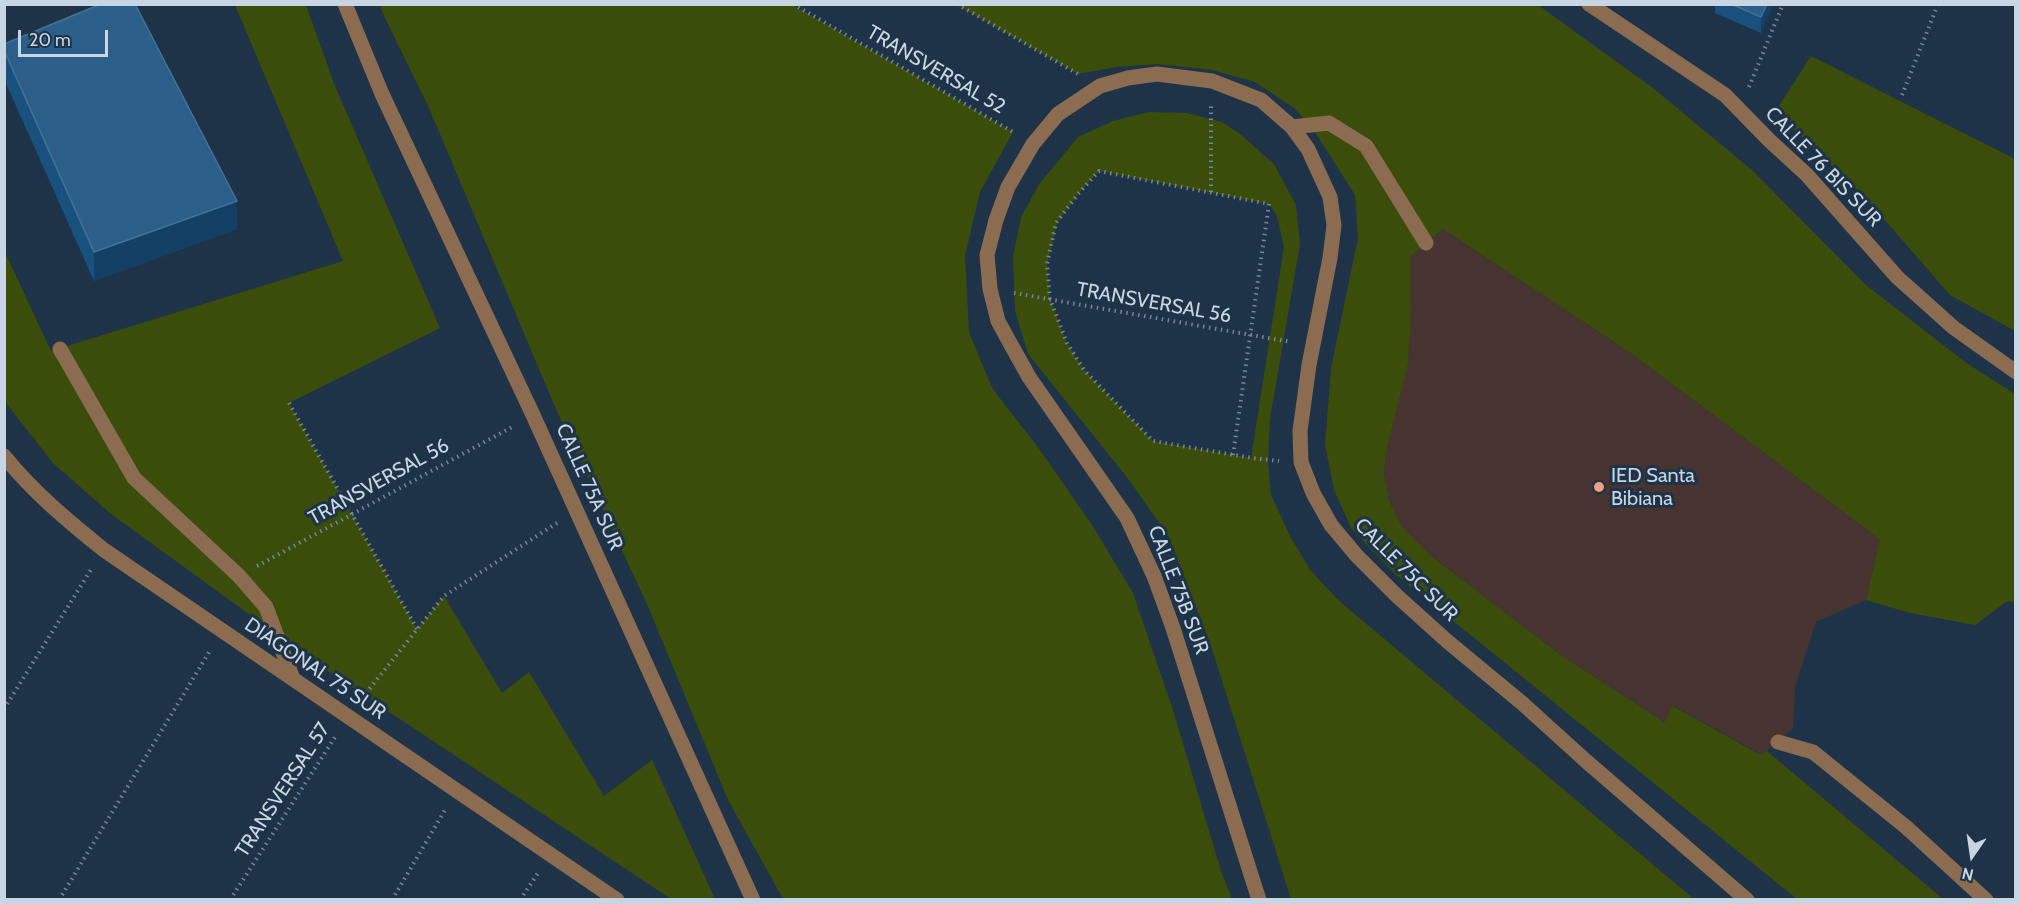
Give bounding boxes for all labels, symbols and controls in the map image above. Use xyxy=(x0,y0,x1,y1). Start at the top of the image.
scale bar xyxy=(21,18,111,56)
street label: TRANSVERSAL 52 xyxy=(862,21,1010,119)
text: 20 m xyxy=(29,29,71,51)
street label: CALLE 76 BIS SUR xyxy=(1760,102,1886,232)
street label: TRANSVERSAL 56 xyxy=(1075,278,1233,328)
street label: CALLE 75A SUR xyxy=(550,420,628,554)
street label: TRANSVERSAL 56 xyxy=(305,433,453,531)
place label: IED Santa Bibiana xyxy=(1611,464,1695,511)
marker: IED Santa Bibiana xyxy=(1592,480,1606,494)
street label: CALLE 75C SUR xyxy=(1349,513,1463,627)
street label: CALLE 75B SUR xyxy=(1142,522,1214,658)
street label: DIAGONAL 75 SUR xyxy=(240,613,390,725)
street label: TRANSVERSAL 57 xyxy=(231,718,335,862)
north arrow xyxy=(1942,826,2002,886)
text: N xyxy=(1960,863,1975,885)

